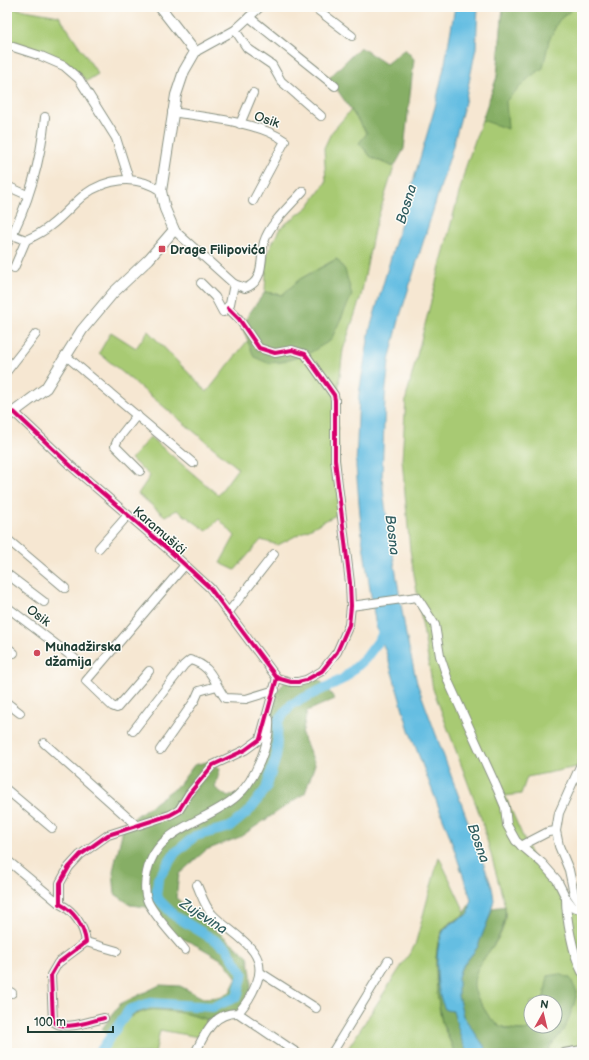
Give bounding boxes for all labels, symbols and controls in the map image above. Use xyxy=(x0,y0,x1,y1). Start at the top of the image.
street label: Osik xyxy=(252,108,282,132)
water label: Bosna xyxy=(392,182,421,226)
place label: Drage Filipovića xyxy=(170,242,266,258)
marker: Drage Filipovića xyxy=(157,244,167,254)
street label: Karamušići xyxy=(129,503,189,558)
water label: Bosna xyxy=(382,514,403,556)
street label: Osik xyxy=(23,602,54,630)
place label: Muhadžirska džamija xyxy=(45,639,121,670)
marker: Muhadžirska džamija xyxy=(32,648,42,658)
water label: Bosna xyxy=(464,821,493,865)
water label: Zujevina xyxy=(176,894,231,938)
north arrow xyxy=(523,994,563,1034)
text: N xyxy=(539,998,549,1012)
scale bar xyxy=(28,1008,113,1034)
text: 100 m xyxy=(34,1015,66,1030)

